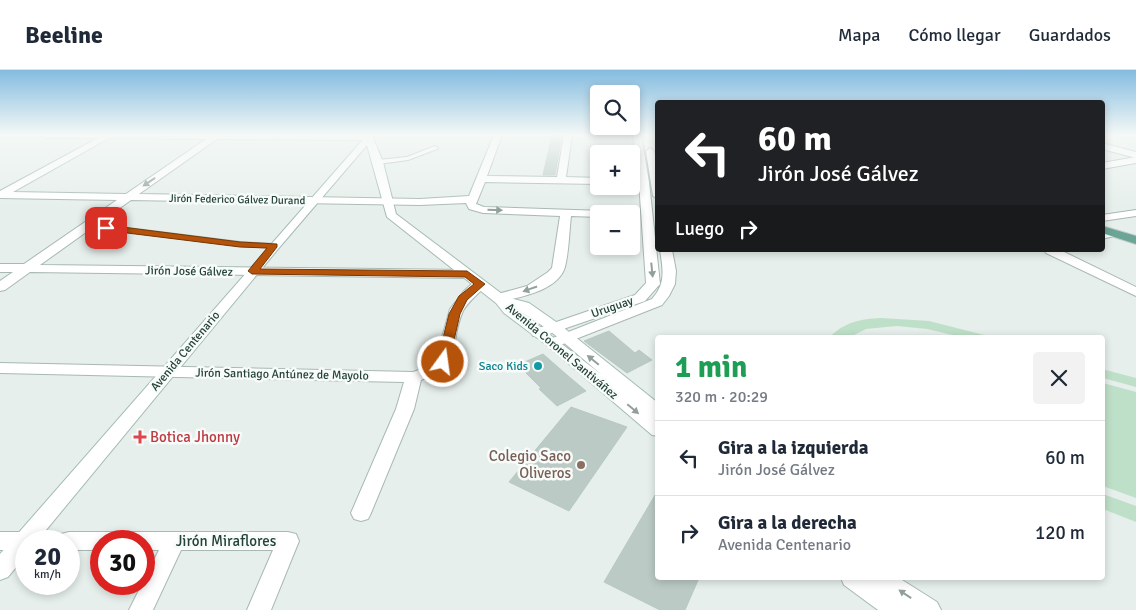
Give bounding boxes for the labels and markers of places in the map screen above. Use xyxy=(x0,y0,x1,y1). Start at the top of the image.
pin xyxy=(85,207,127,249)
place label: Saco Kids xyxy=(479,359,528,374)
marker: Saco Kids xyxy=(532,360,544,372)
place label: Botica Jhonny xyxy=(150,428,240,446)
marker: Botica Jhonny xyxy=(134,431,146,443)
place label: Colegio Saco Oliveros xyxy=(489,447,571,482)
marker: Colegio Saco Oliveros xyxy=(575,459,587,471)

